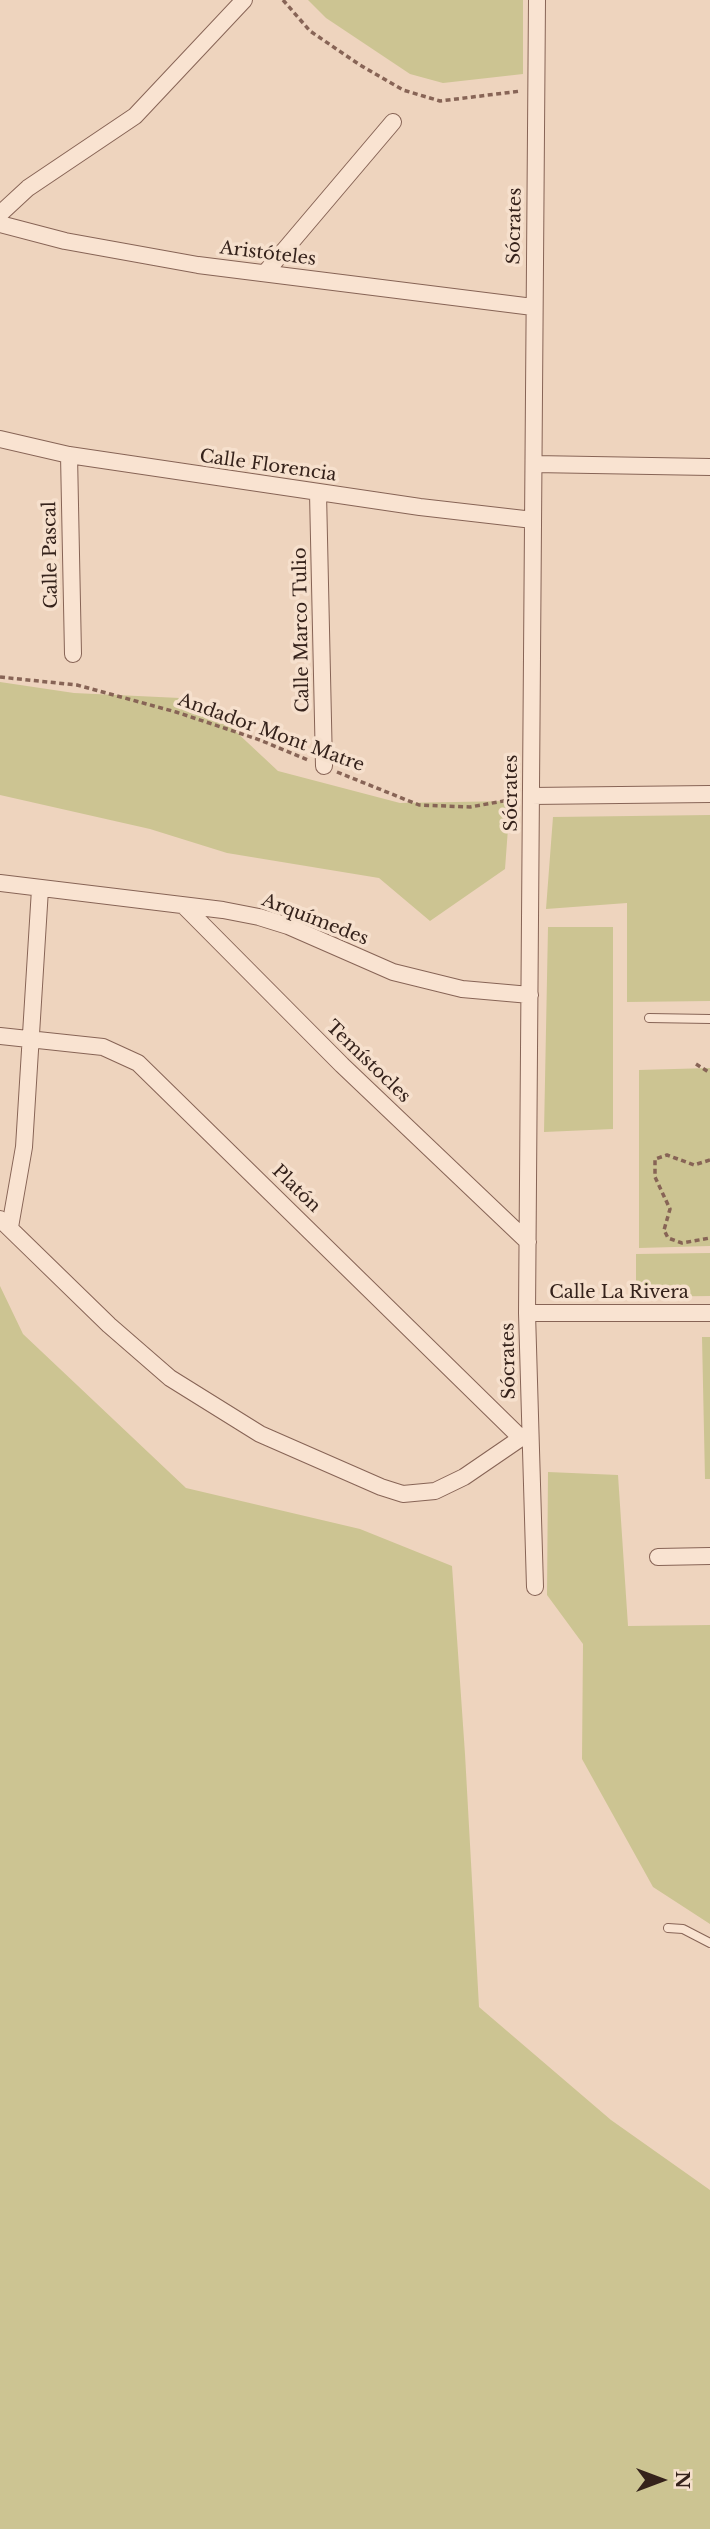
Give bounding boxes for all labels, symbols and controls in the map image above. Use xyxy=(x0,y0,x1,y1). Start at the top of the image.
street label: Sócrates xyxy=(504,187,526,265)
street label: Aristóteles xyxy=(219,237,317,271)
street label: Calle Florencia xyxy=(198,446,338,486)
street label: Calle Pascal xyxy=(39,501,63,609)
street label: Calle Marco Tulio xyxy=(290,547,314,713)
street label: Andador Mont Matre xyxy=(175,689,367,777)
street label: Sócrates xyxy=(501,755,523,831)
street label: Arquímedes xyxy=(259,890,371,950)
street label: Temístocles xyxy=(321,1016,415,1108)
street label: Platón xyxy=(267,1161,325,1217)
street label: Calle La Rivera xyxy=(549,1282,689,1304)
street label: Sócrates xyxy=(498,1322,520,1400)
north arrow xyxy=(626,2445,696,2515)
text: N xyxy=(671,2471,694,2489)

